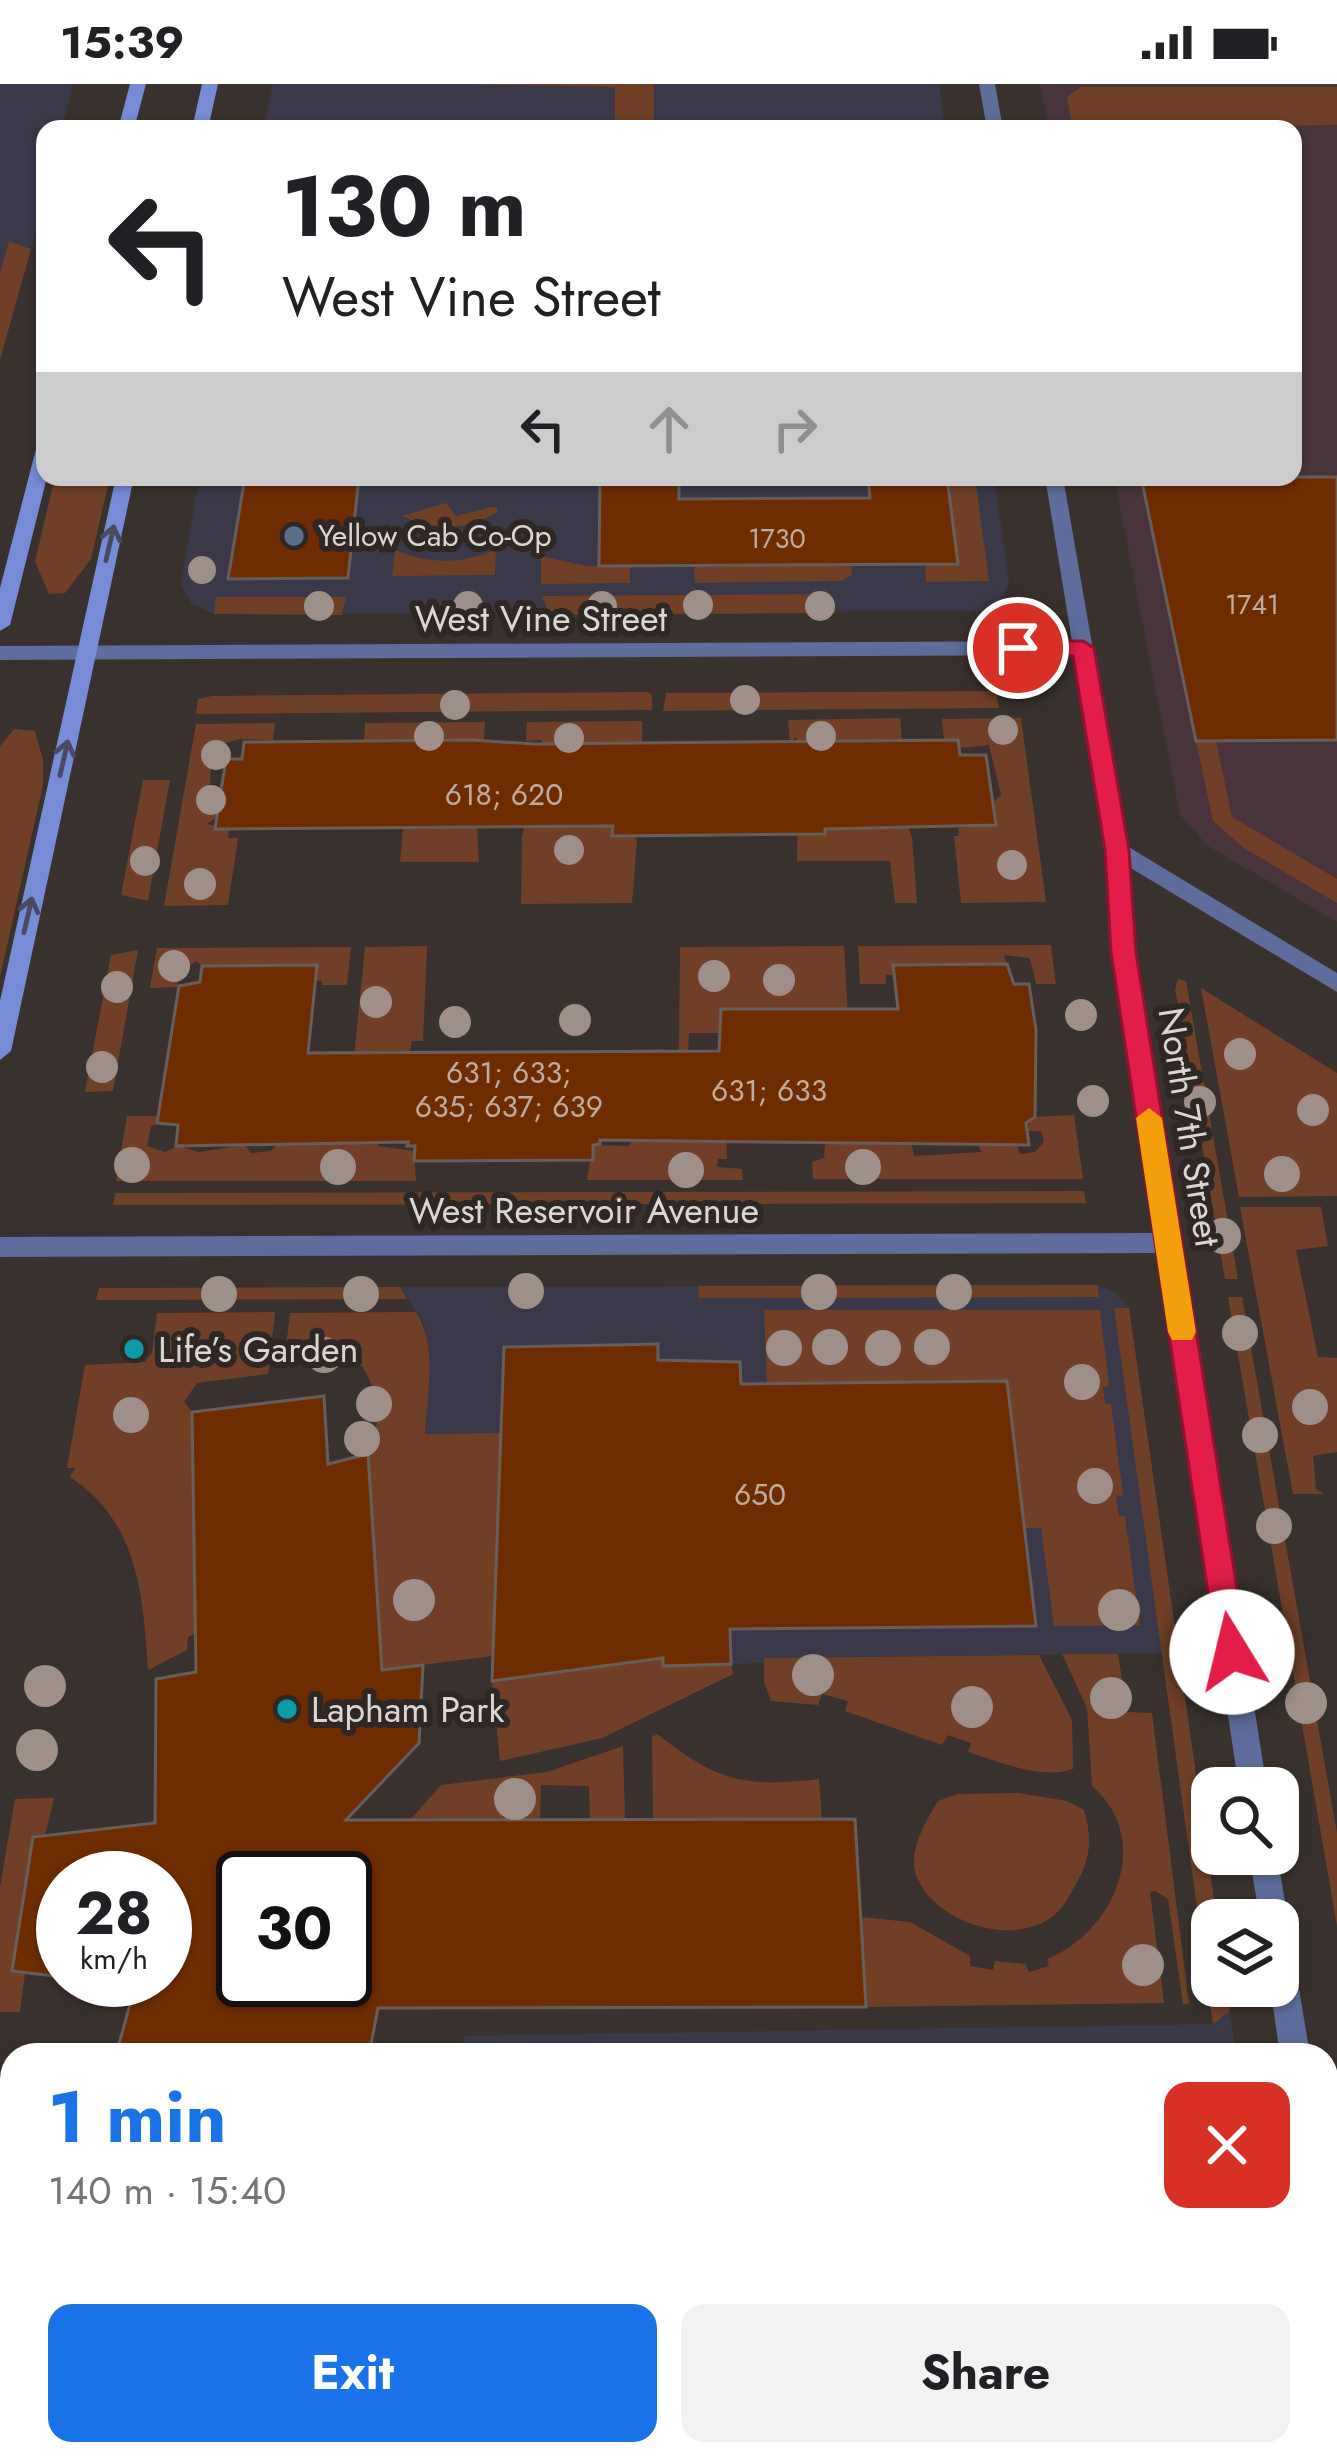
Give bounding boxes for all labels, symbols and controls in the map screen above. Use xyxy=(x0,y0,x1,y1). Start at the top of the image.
text: 15:39 xyxy=(60,10,184,75)
text: 130 m xyxy=(282,146,527,268)
icon: left xyxy=(84,168,240,324)
text: West Vine Street xyxy=(282,258,661,336)
icon: left xyxy=(510,396,576,462)
icon: ahead xyxy=(636,396,702,462)
icon: right xyxy=(762,396,828,462)
place label: Yellow Cab Co-Op xyxy=(318,514,552,557)
house number: 1730 xyxy=(748,519,806,558)
marker: Yellow Cab Co-Op xyxy=(281,523,307,549)
one-way arrow xyxy=(100,525,122,563)
house number: 1741 xyxy=(1225,585,1279,624)
street label: West Vine Street xyxy=(415,592,668,644)
pin xyxy=(967,597,1069,699)
icon: arrive xyxy=(985,615,1051,681)
one-way arrow xyxy=(54,739,77,777)
house number: 618; 620 xyxy=(445,773,563,816)
one-way arrow xyxy=(18,897,41,935)
street label: North 7th Street xyxy=(1145,1004,1235,1251)
house number: 631; 633; 635; 637; 639 xyxy=(415,1051,603,1128)
house number: 631; 633 xyxy=(711,1069,827,1112)
street label: West Reservoir Avenue xyxy=(409,1184,759,1236)
place label: Life’s Garden xyxy=(158,1323,358,1375)
marker: Life’s Garden xyxy=(121,1336,147,1362)
house number: 650 xyxy=(734,1473,786,1516)
position arrow xyxy=(1169,1589,1295,1715)
place label: Lapham Park xyxy=(311,1683,504,1735)
marker: Lapham Park xyxy=(274,1696,300,1722)
map controls xyxy=(1191,1767,1299,2007)
button: search xyxy=(1191,1767,1299,1875)
speed limit sign: 30 xyxy=(216,1851,372,2007)
text: 28 xyxy=(76,1870,152,1957)
button: layers xyxy=(1191,1899,1299,2007)
text: km/h xyxy=(80,1937,148,1980)
text: 1 min xyxy=(48,2065,227,2169)
button: close xyxy=(1164,2082,1290,2208)
text: 140 m · 15:40 xyxy=(48,2162,286,2219)
button: Exit xyxy=(48,2304,657,2442)
button: Share xyxy=(681,2304,1290,2442)

